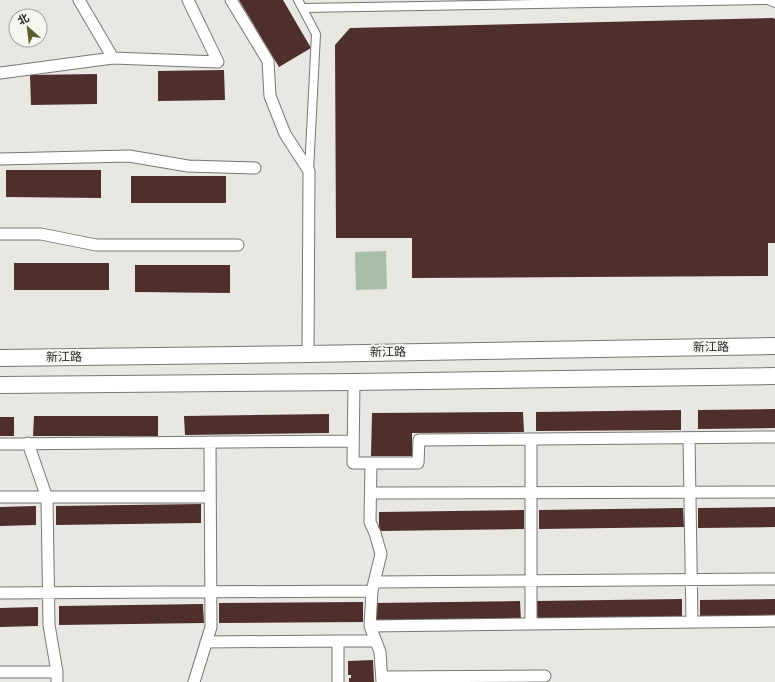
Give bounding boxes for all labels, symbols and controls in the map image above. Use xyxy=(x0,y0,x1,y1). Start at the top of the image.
north arrow xyxy=(8,8,48,48)
text: 北 xyxy=(15,10,31,28)
street label: 新江路 xyxy=(693,339,729,355)
street label: 新江路 xyxy=(370,344,406,360)
street label: 新江路 xyxy=(46,349,82,365)

